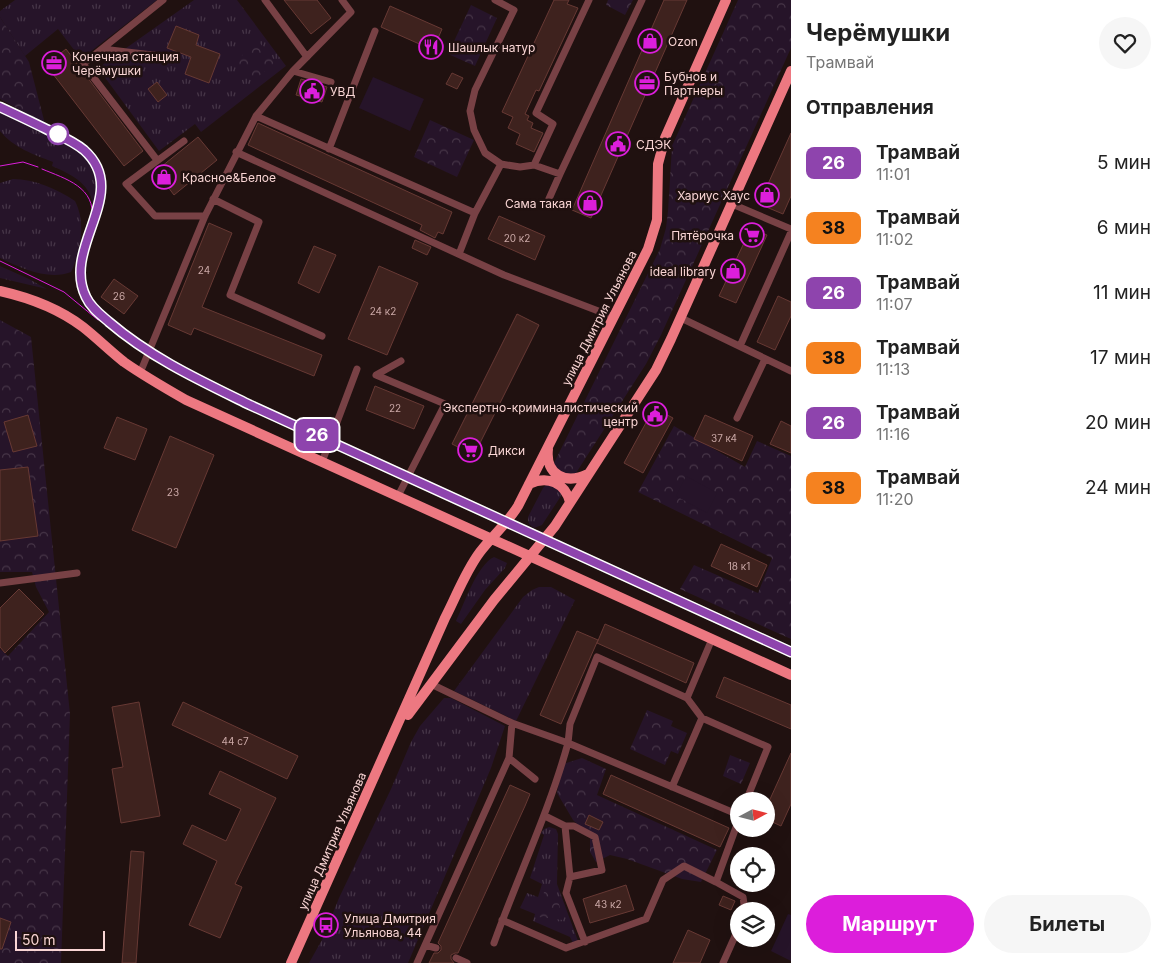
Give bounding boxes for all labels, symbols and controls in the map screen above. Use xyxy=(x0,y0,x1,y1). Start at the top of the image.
button: heart xyxy=(1099,17,1151,69)
text: Черёмушки xyxy=(806,18,950,47)
shop icon: Ozon xyxy=(637,28,663,54)
restaurant icon: Шашлык натур xyxy=(418,34,444,60)
place label: Ozon xyxy=(668,34,698,49)
place label: Шашлык натур xyxy=(448,40,535,55)
place label: Конечная станция Черёмушки xyxy=(72,49,179,78)
office icon: Конечная станция Черёмушки xyxy=(41,50,67,76)
text: Трамвай xyxy=(806,52,874,72)
place label: Бубнов и Партнеры xyxy=(664,69,723,98)
office icon: Бубнов и Партнеры xyxy=(634,70,660,96)
public building icon: УВД xyxy=(299,78,325,104)
place label: УВД xyxy=(330,84,355,99)
text: Отправления xyxy=(806,96,934,119)
unlabelled marker xyxy=(47,123,69,145)
public building icon: СДЭК xyxy=(605,131,631,157)
place label: СДЭК xyxy=(636,137,671,152)
text: Трамвай xyxy=(876,141,960,164)
text: 5 мин xyxy=(1097,151,1151,174)
text: 26 xyxy=(822,152,845,173)
shop icon: Красное&Белое xyxy=(151,164,177,190)
text: 11:01 xyxy=(876,164,910,184)
place label: Красное&Белое xyxy=(182,170,276,185)
shop icon: Хариус Хаус xyxy=(754,182,780,208)
place label: Хариус Хаус xyxy=(677,188,750,203)
shop icon: Сама такая xyxy=(577,190,603,216)
place label: Сама такая xyxy=(505,196,572,211)
text: Трамвай xyxy=(876,206,960,229)
text: 6 мин xyxy=(1097,216,1151,239)
text: 38 xyxy=(822,217,845,238)
supermarket icon: Пятёрочка xyxy=(739,222,765,248)
place label: Пятёрочка xyxy=(671,228,734,243)
text: 11:02 xyxy=(876,229,913,249)
house number: 20 к2 xyxy=(504,232,530,244)
street label: улица Дмитрия Ульянова xyxy=(558,248,640,388)
shop icon: ideal library xyxy=(720,258,746,284)
house number: 24 xyxy=(198,264,210,276)
place label: ideal library xyxy=(650,264,716,279)
text: Трамвай xyxy=(876,271,960,294)
text: 11 мин xyxy=(1093,281,1151,304)
text: 26 xyxy=(822,282,845,303)
house number: 26 xyxy=(113,290,125,302)
text: 11:07 xyxy=(876,294,912,314)
house number: 24 к2 xyxy=(370,305,396,317)
text: Трамвай xyxy=(876,336,960,359)
text: 17 мин xyxy=(1090,346,1151,369)
text: 38 xyxy=(822,347,845,368)
text: 11:13 xyxy=(876,359,910,379)
place label: Экспертно-криминалистический центр xyxy=(443,400,638,429)
public building icon: Экспертно-криминалистический центр xyxy=(642,401,668,427)
text: Трамвай xyxy=(876,401,960,424)
house number: 22 xyxy=(389,402,401,414)
text: 20 мин xyxy=(1085,411,1151,434)
text: 26 xyxy=(822,412,845,433)
line badge: 26 xyxy=(294,419,340,451)
text: 26 xyxy=(305,424,329,445)
text: 11:16 xyxy=(876,424,910,444)
house number: 37 к4 xyxy=(711,432,737,444)
supermarket icon: Дикси xyxy=(457,437,483,463)
place label: Дикси xyxy=(488,443,525,458)
text: Трамвай xyxy=(876,466,960,489)
text: 24 мин xyxy=(1085,476,1151,499)
text: 38 xyxy=(822,477,845,498)
house number: 23 xyxy=(167,486,179,498)
text: 11:20 xyxy=(876,489,913,509)
house number: 18 к1 xyxy=(728,560,750,572)
house number: 44 с7 xyxy=(221,735,249,747)
street label: улица Дмитрия Ульянова xyxy=(295,770,369,912)
north arrow xyxy=(730,792,775,838)
map controls xyxy=(730,792,775,947)
button: locate xyxy=(730,847,775,892)
button: Маршрут xyxy=(806,895,974,953)
button: Билеты xyxy=(984,895,1151,953)
house number: 43 к2 xyxy=(595,898,621,910)
button: layers xyxy=(730,902,775,947)
place label: Улица Дмитрия Ульянова, 44 xyxy=(344,911,436,940)
bus stop icon: Улица Дмитрия Ульянова, 44 xyxy=(313,912,339,938)
scale bar xyxy=(15,928,105,951)
text: 50 m xyxy=(22,931,56,948)

